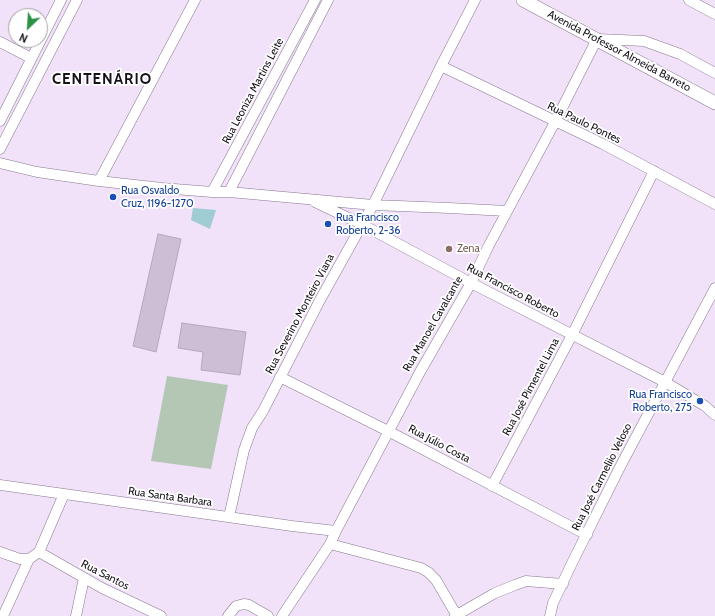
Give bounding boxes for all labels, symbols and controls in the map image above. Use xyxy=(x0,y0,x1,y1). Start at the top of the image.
north arrow xyxy=(8,8,48,48)
street label: Avenida Professor Almeida Barreto xyxy=(545,8,693,94)
text: N xyxy=(17,30,30,46)
street label: Rua Leoniza Martins Leite xyxy=(219,36,287,146)
district label: CENTENÁRIO xyxy=(52,71,152,89)
street label: Rua Paulo Pontes xyxy=(545,99,623,147)
place label: Rua Osvaldo Cruz, 1196-1270 xyxy=(121,184,194,210)
marker: Rua Osvaldo Cruz, 1196-1270 xyxy=(108,192,118,202)
place label: Rua Francisco Roberto, 2-36 xyxy=(336,211,401,237)
marker: Rua Francisco Roberto, 2-36 xyxy=(323,219,333,229)
place label: Zena xyxy=(457,242,480,256)
marker: Zena xyxy=(444,244,454,254)
street label: Rua Severino Monteiro Viana xyxy=(263,252,337,376)
street label: Rua Francisco Roberto xyxy=(465,261,561,321)
street label: Rua Manoel Cavalcante xyxy=(400,274,466,374)
street label: Rua José Pimentel Lima xyxy=(500,336,562,438)
place label: Rua Francisco Roberto, 275 xyxy=(629,388,692,414)
marker: Rua Francisco Roberto, 275 xyxy=(695,396,705,406)
street label: Rua José Carmeliio Veloso xyxy=(569,421,635,533)
street label: Rua Júlio Costa xyxy=(406,422,472,466)
street label: Rua Santa Barbara xyxy=(127,485,213,509)
street label: Rua Santos xyxy=(79,557,131,593)

